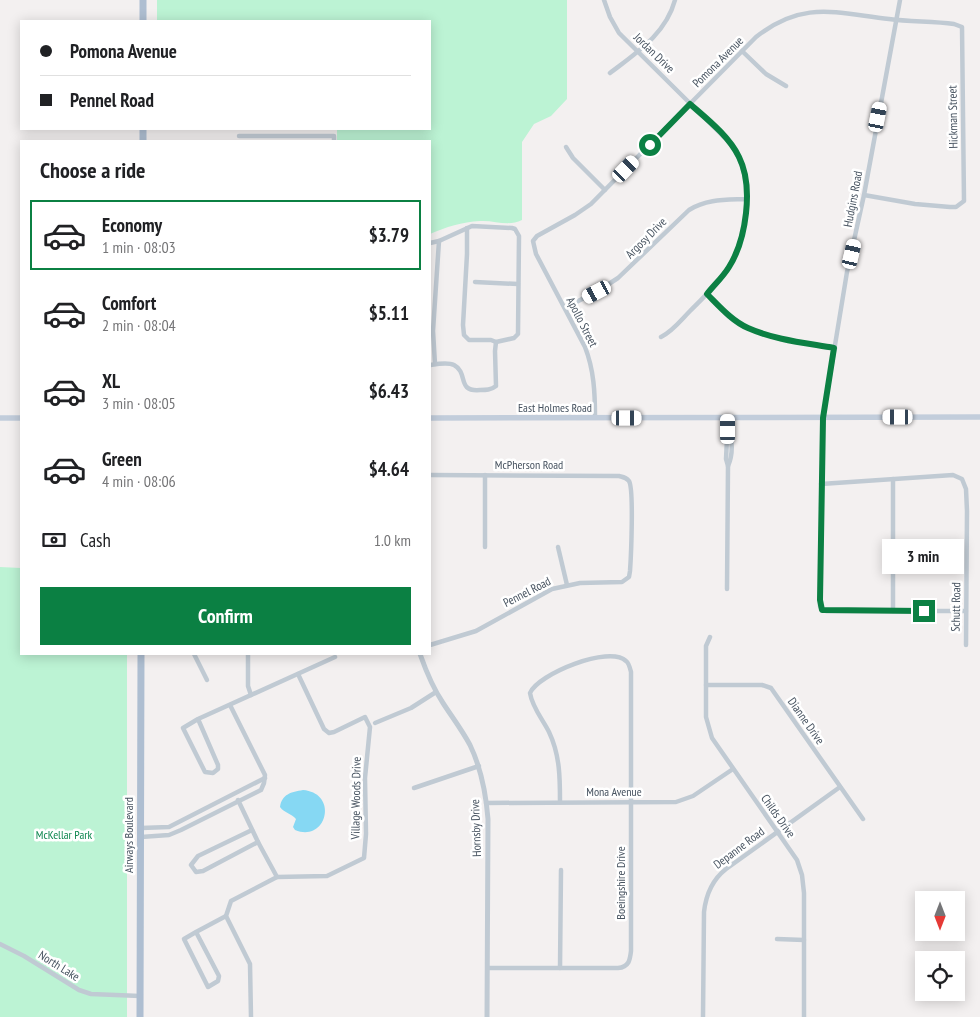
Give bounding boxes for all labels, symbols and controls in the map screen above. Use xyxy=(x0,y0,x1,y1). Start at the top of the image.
street label: Jordan Drive xyxy=(630,29,678,76)
street label: Pomona Avenue xyxy=(689,33,746,90)
text: Pomona Avenue xyxy=(70,39,177,63)
street label: Hickman Street xyxy=(944,85,961,149)
text: Pennel Road xyxy=(70,88,154,112)
car xyxy=(867,101,888,133)
route start xyxy=(639,134,661,156)
car xyxy=(610,153,641,185)
text: Choose a ride xyxy=(40,156,145,184)
street label: Hudgins Road xyxy=(840,170,865,228)
icon: car xyxy=(42,213,87,258)
text: Economy xyxy=(102,213,162,237)
street label: Argosy Drive xyxy=(622,214,669,261)
text: $3.79 xyxy=(369,223,409,247)
text: 1 min · 08:03 xyxy=(102,237,176,257)
car xyxy=(841,238,862,270)
car xyxy=(580,278,613,306)
icon: car xyxy=(42,291,87,336)
text: Comfort xyxy=(102,291,156,315)
street label: Apollo Street xyxy=(563,294,602,350)
text: $5.11 xyxy=(369,301,409,325)
text: 2 min · 08:04 xyxy=(102,315,176,335)
icon: car xyxy=(42,369,87,414)
text: XL xyxy=(102,369,120,393)
text: $6.43 xyxy=(369,379,409,403)
text: 3 min · 08:05 xyxy=(102,393,176,413)
street label: East Holmes Road xyxy=(518,400,592,415)
car xyxy=(883,410,913,425)
car xyxy=(612,411,642,426)
car xyxy=(720,414,735,444)
icon: car xyxy=(42,447,87,492)
text: Green xyxy=(102,447,142,471)
text: $4.64 xyxy=(369,457,409,481)
street label: McPherson Road xyxy=(495,457,563,472)
text: 4 min · 08:06 xyxy=(102,471,176,491)
icon: cash xyxy=(40,526,68,554)
text: Cash xyxy=(80,528,111,552)
text: 1.0 km xyxy=(374,530,411,550)
callout: 3 min xyxy=(883,538,965,574)
text: 3 min xyxy=(907,546,939,566)
street label: Pennel Road xyxy=(501,573,553,610)
street label: Schutt Road xyxy=(948,582,963,632)
button: Confirm xyxy=(40,587,411,645)
route end xyxy=(913,600,935,622)
street label: Dianne Drive xyxy=(785,694,828,747)
street label: Village Woods Drive xyxy=(347,757,364,840)
street label: Mona Avenue xyxy=(586,784,642,799)
street label: Childs Drive xyxy=(758,791,799,840)
street label: Airways Boulevard xyxy=(121,797,136,873)
street label: Hornsby Drive xyxy=(467,799,484,857)
street label: Depanne Road xyxy=(710,824,767,872)
park label: McKellar Park xyxy=(36,827,93,842)
street label: Boeingshire Drive xyxy=(613,846,628,920)
north arrow xyxy=(915,891,965,941)
map controls xyxy=(915,891,965,1001)
street label: North Lake xyxy=(36,947,83,984)
button: locate xyxy=(915,951,965,1001)

